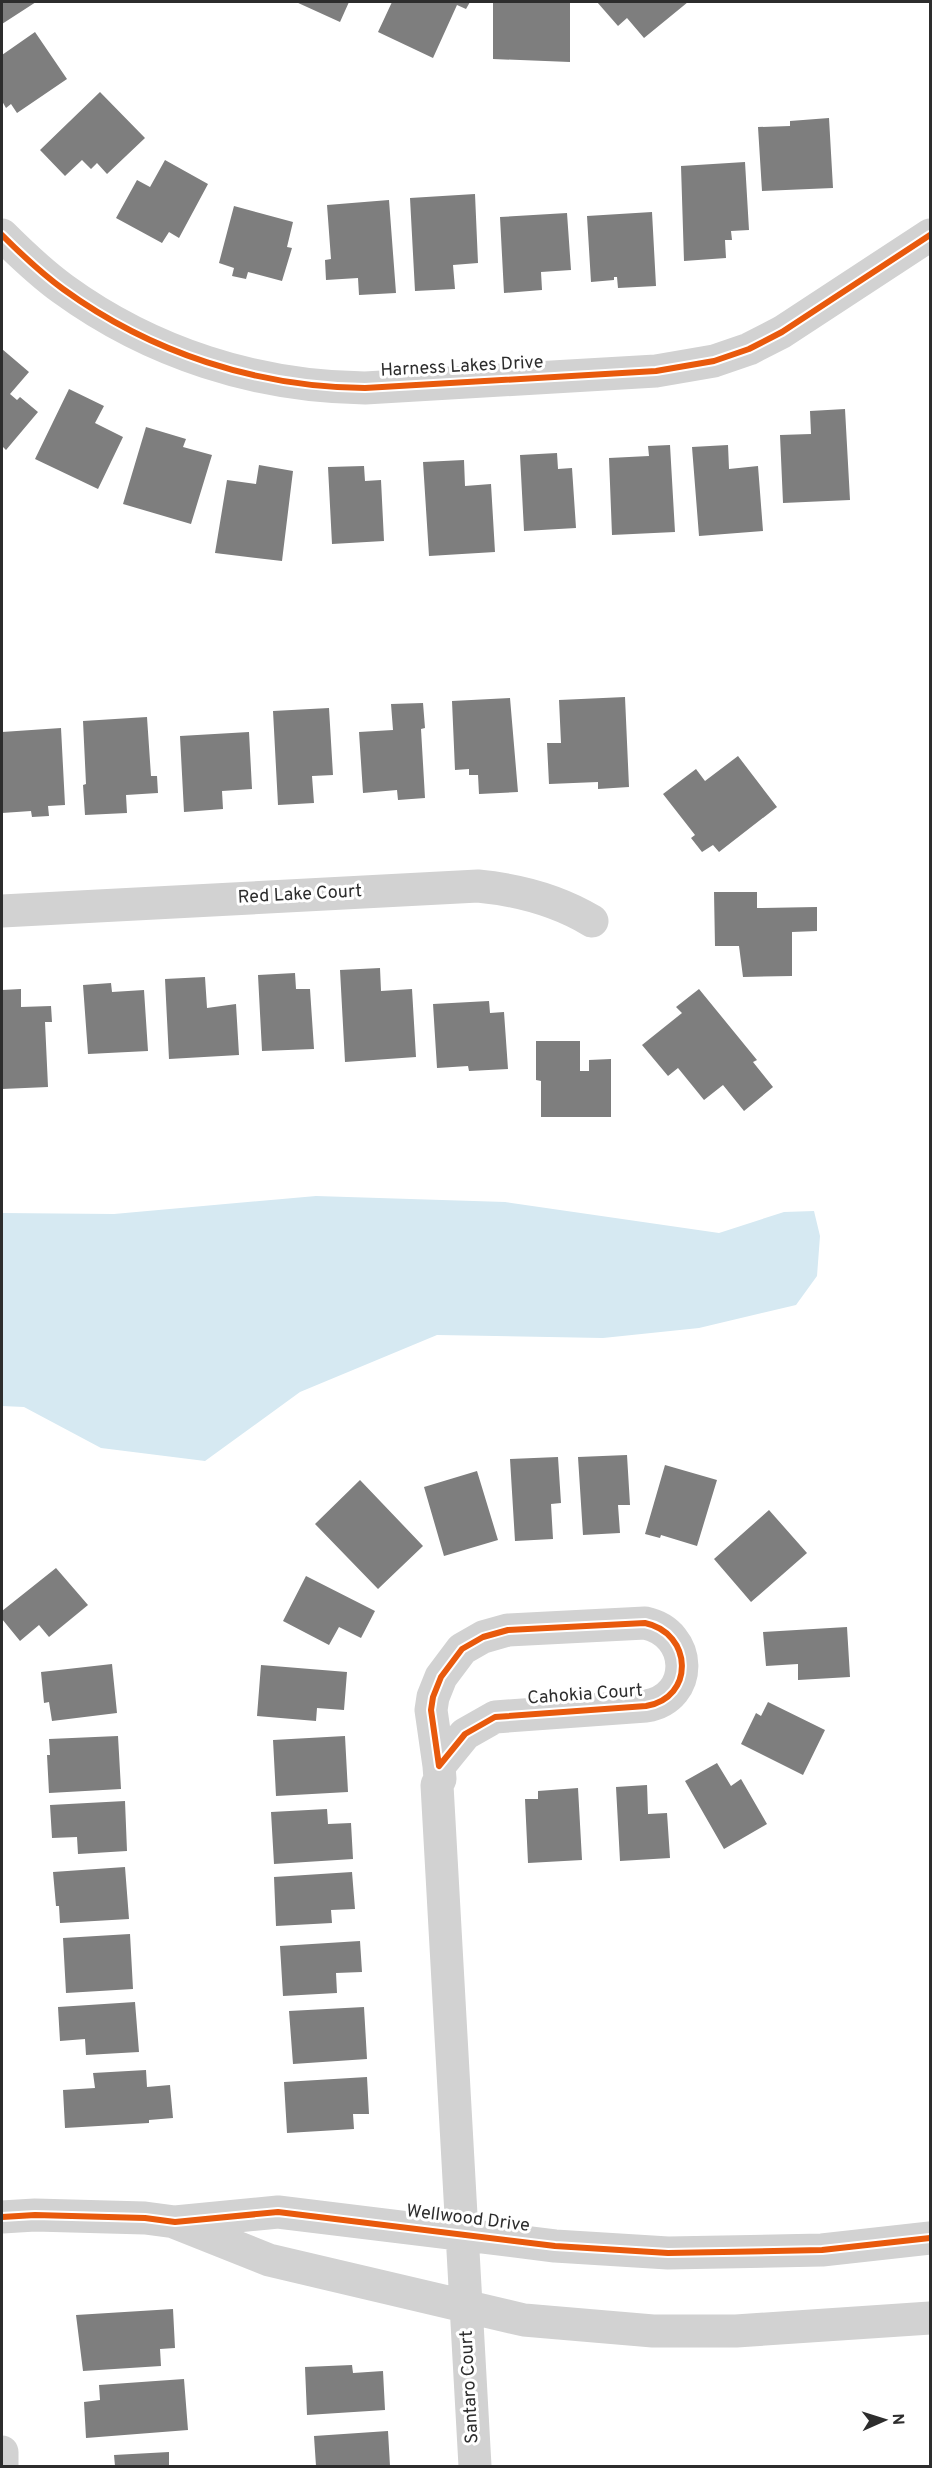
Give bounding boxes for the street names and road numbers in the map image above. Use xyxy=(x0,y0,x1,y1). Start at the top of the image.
street label: Harness Lakes Drive xyxy=(380,351,544,383)
street label: Red Lake Court xyxy=(237,880,363,910)
street label: Cahokia Court xyxy=(527,1679,643,1711)
street label: Wellwood Drive xyxy=(405,2200,531,2238)
street label: Santaro Court xyxy=(456,2330,484,2444)

